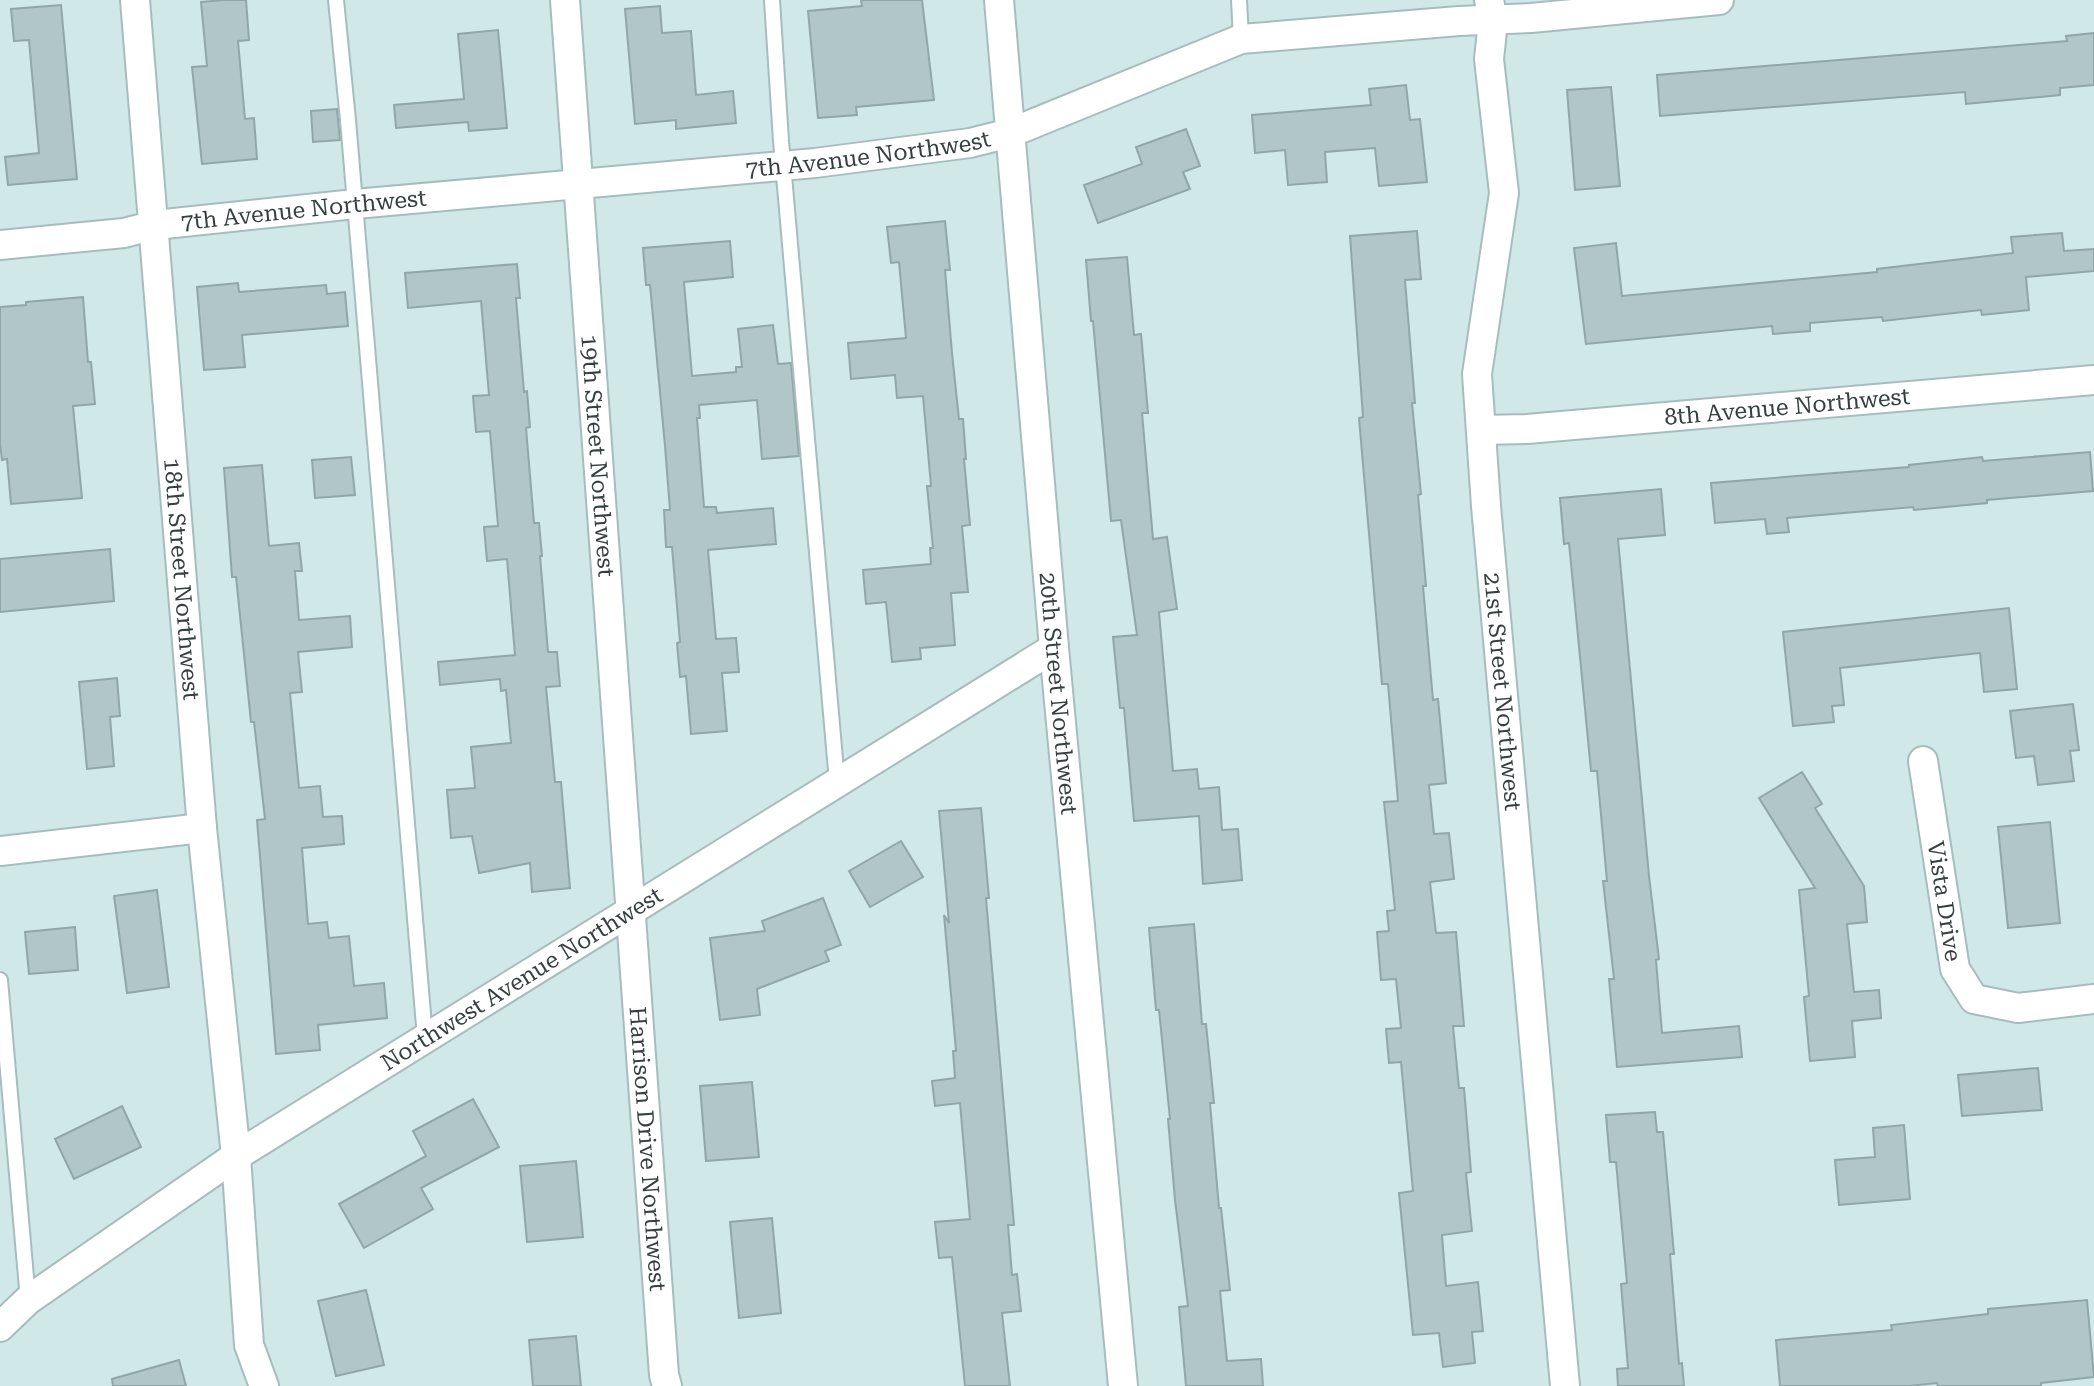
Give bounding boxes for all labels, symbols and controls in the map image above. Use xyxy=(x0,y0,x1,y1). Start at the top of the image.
street label: 7th Avenue Northwest xyxy=(744,125,994,183)
street label: 7th Avenue Northwest xyxy=(180,185,428,236)
street label: 19th Street Northwest xyxy=(575,334,620,578)
street label: 8th Avenue Northwest xyxy=(1663,383,1911,431)
street label: 18th Street Northwest xyxy=(158,457,205,702)
street label: 20th Street Northwest xyxy=(1034,571,1083,816)
street label: 21st Street Northwest xyxy=(1478,571,1526,812)
street label: Vista Drive xyxy=(1922,839,1967,963)
street label: Northwest Avenue Northwest xyxy=(376,881,668,1077)
street label: Harrison Drive Northwest xyxy=(624,1006,671,1293)

